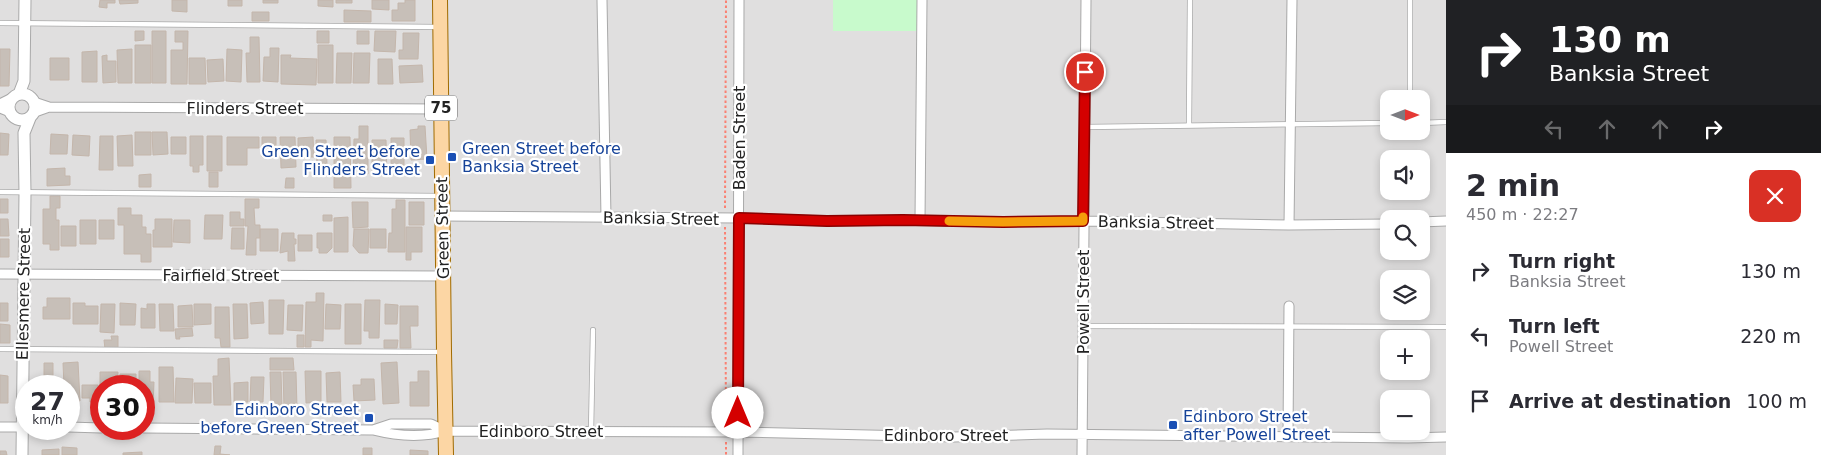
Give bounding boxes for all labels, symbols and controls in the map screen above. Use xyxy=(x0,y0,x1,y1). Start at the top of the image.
icon: right xyxy=(1466,20,1531,85)
text: 130 m xyxy=(1549,20,1671,60)
pin xyxy=(1064,51,1106,93)
icon: arrive xyxy=(1071,58,1099,86)
text: Banksia Street xyxy=(1549,61,1709,86)
street label: Baden Street xyxy=(730,86,749,190)
north arrow xyxy=(1380,90,1430,140)
map controls xyxy=(1380,90,1430,440)
road number: 75 xyxy=(425,96,457,120)
street label: Flinders Street xyxy=(187,99,303,118)
icon: left xyxy=(1540,115,1568,143)
icon: ahead xyxy=(1593,115,1621,143)
icon: ahead xyxy=(1646,115,1674,143)
icon: right xyxy=(1699,115,1727,143)
place label: Green Street before Banksia Street xyxy=(462,139,621,176)
place label: Green Street before Flinders Street xyxy=(261,142,420,179)
button: sound xyxy=(1380,150,1430,200)
marker: Green Street before Banksia Street xyxy=(446,151,458,163)
marker: Green Street before Flinders Street xyxy=(424,154,436,166)
text: 2 min xyxy=(1466,168,1560,203)
button: close xyxy=(1749,170,1801,222)
street label: Green Street xyxy=(432,177,453,279)
text: 450 m · 22:27 xyxy=(1466,205,1579,224)
street label: Banksia Street xyxy=(603,208,719,229)
button: search xyxy=(1380,210,1430,260)
street label: Banksia Street xyxy=(1098,212,1214,233)
street label: Ellesmere Street xyxy=(13,228,34,360)
street label: Powell Street xyxy=(1074,250,1093,354)
text: Turn right xyxy=(1509,250,1615,272)
icon: right xyxy=(1466,257,1494,285)
text: 130 m xyxy=(1740,260,1801,282)
street label: Fairfield Street xyxy=(163,266,279,285)
button: layers xyxy=(1380,270,1430,320)
text: Banksia Street xyxy=(1509,272,1625,291)
text: Turn left xyxy=(1509,315,1600,337)
icon: left xyxy=(1466,322,1494,350)
text: 220 m xyxy=(1740,325,1801,347)
button: + xyxy=(1380,330,1430,380)
text: Powell Street xyxy=(1509,337,1613,356)
speed limit sign: 30 xyxy=(90,375,155,440)
position arrow xyxy=(711,386,763,438)
text: 27 xyxy=(30,387,65,416)
icon: arrive xyxy=(1466,387,1494,415)
button: − xyxy=(1380,390,1430,440)
text: Arrive at destination xyxy=(1509,390,1731,412)
text: 100 m xyxy=(1746,390,1807,412)
place label: Edinboro Street before Green Street xyxy=(200,400,359,437)
place label: Edinboro Street after Powell Street xyxy=(1183,407,1330,444)
marker: Edinboro Street before Green Street xyxy=(363,412,375,424)
text: km/h xyxy=(32,413,63,427)
marker: Edinboro Street after Powell Street xyxy=(1167,419,1179,431)
street label: Edinboro Street xyxy=(479,422,603,441)
street label: Edinboro Street xyxy=(884,426,1008,445)

